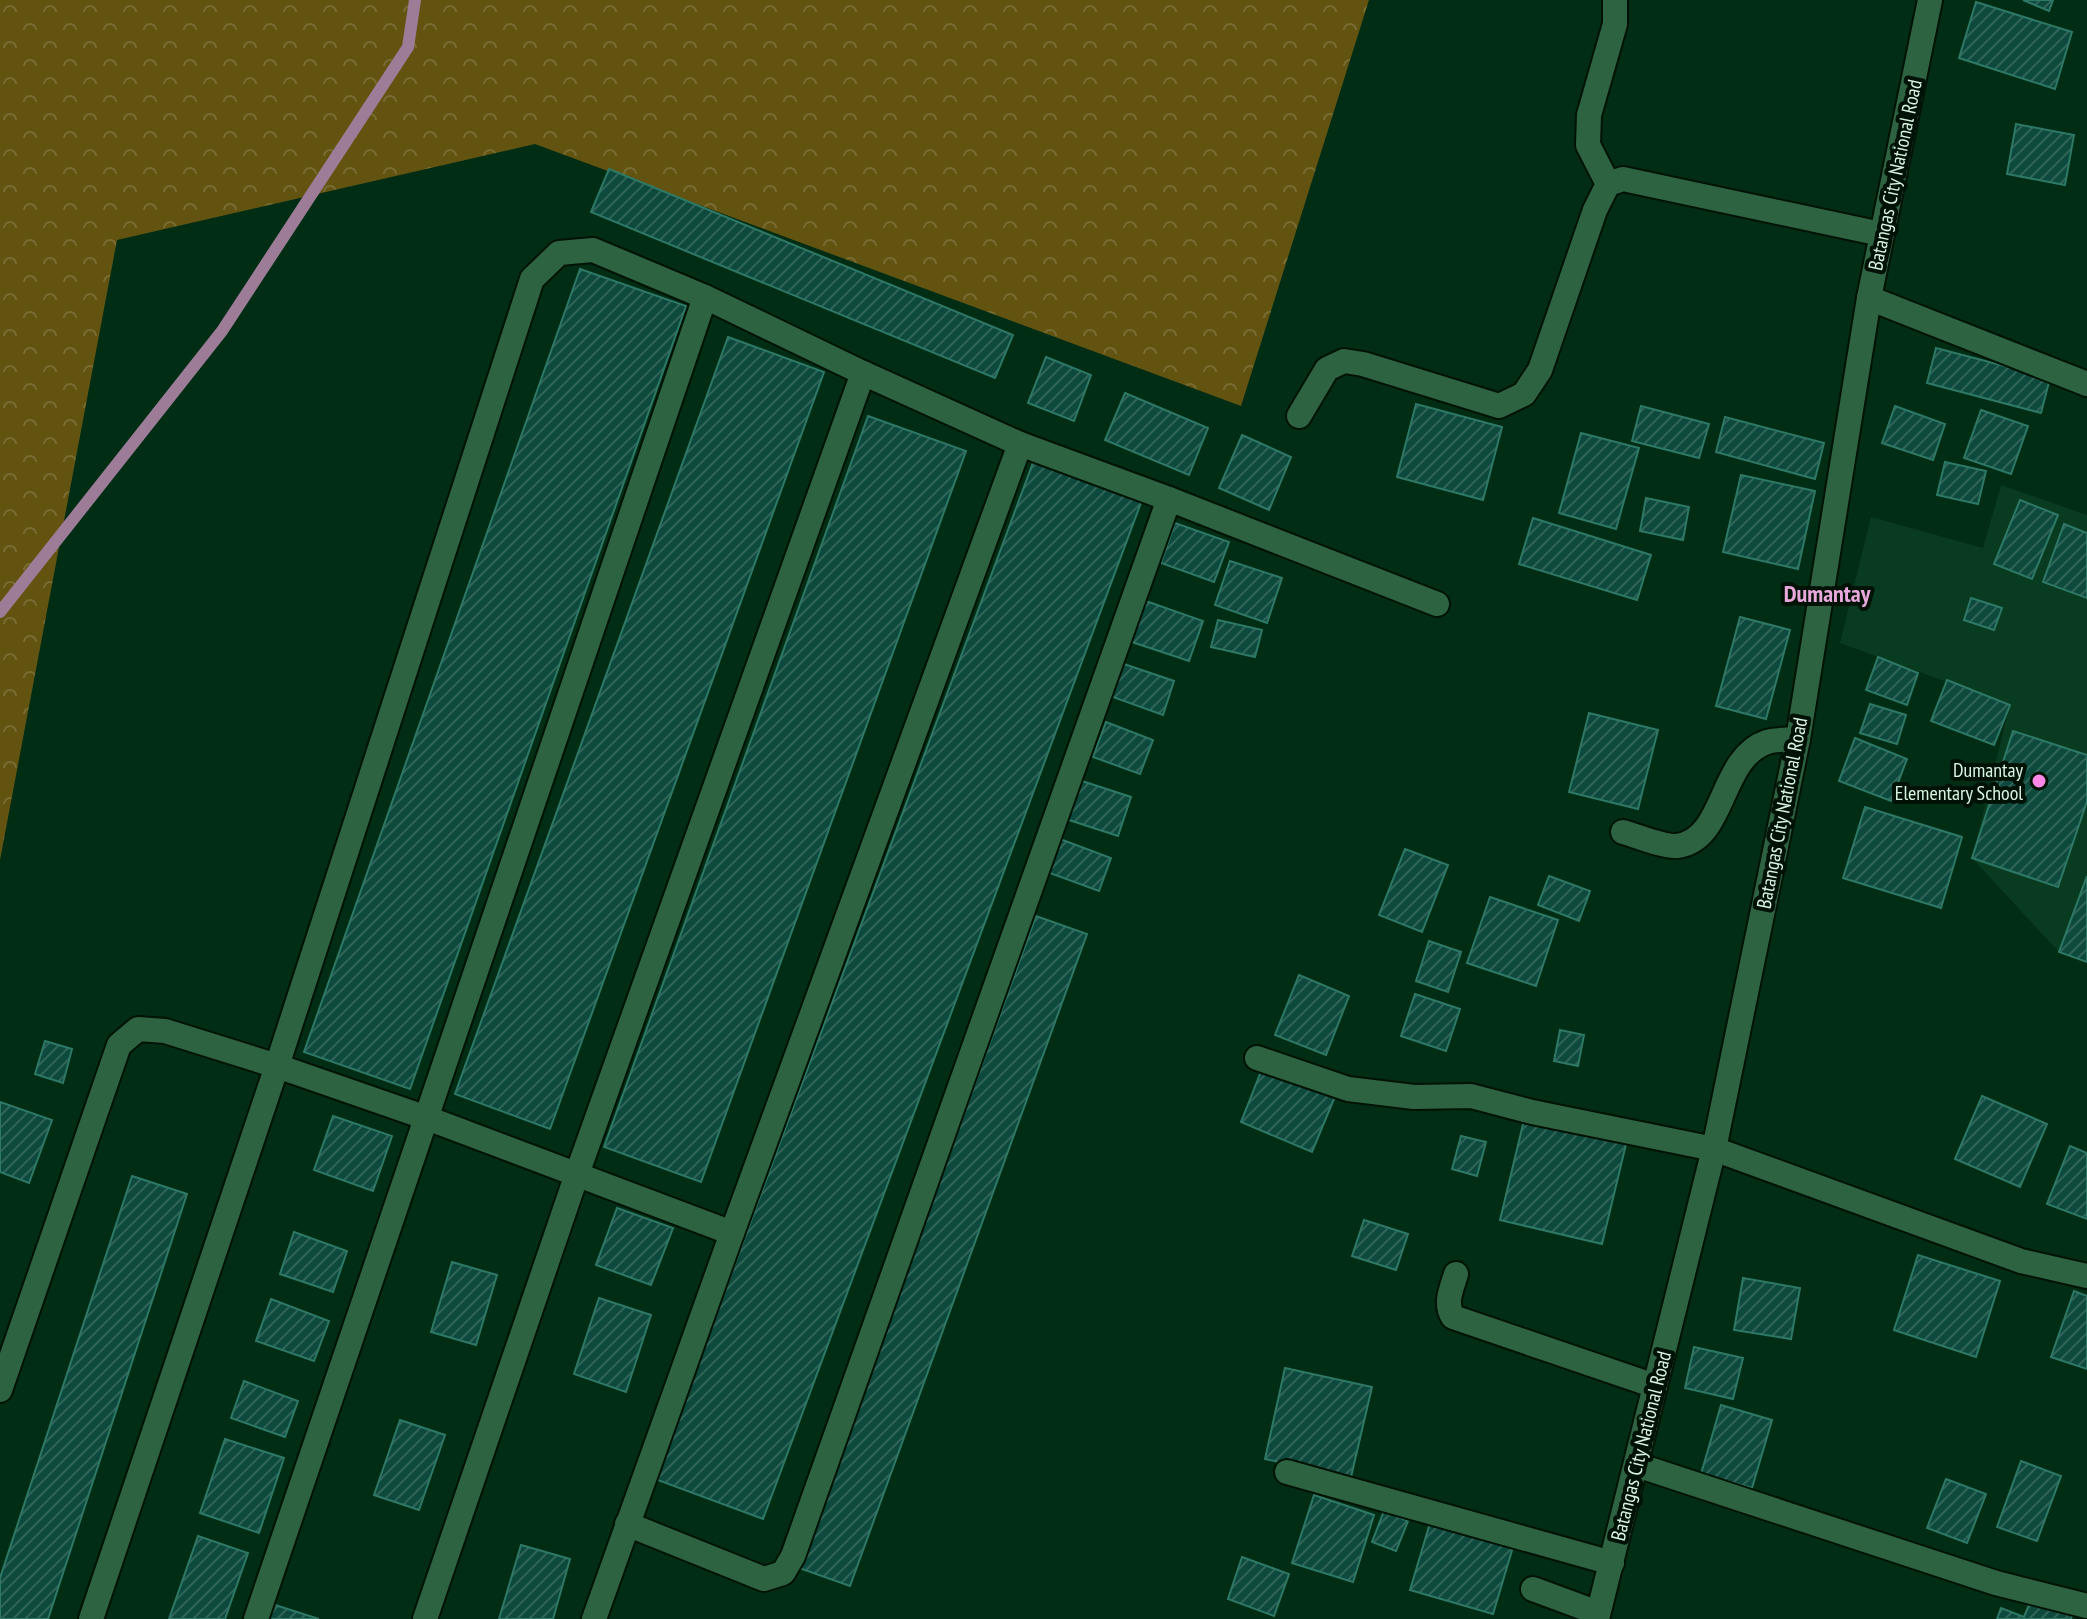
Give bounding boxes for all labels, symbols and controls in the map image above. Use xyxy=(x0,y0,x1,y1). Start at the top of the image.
street label: Batangas City National Road xyxy=(1862,77,1928,273)
district label: Dumantay xyxy=(1784,578,1871,609)
street label: Batangas City National Road xyxy=(1751,715,1813,911)
place label: Dumantay Elementary School xyxy=(1895,757,2023,806)
marker: Dumantay Elementary School xyxy=(2030,772,2048,790)
street label: Batangas City National Road xyxy=(1605,1349,1677,1543)

